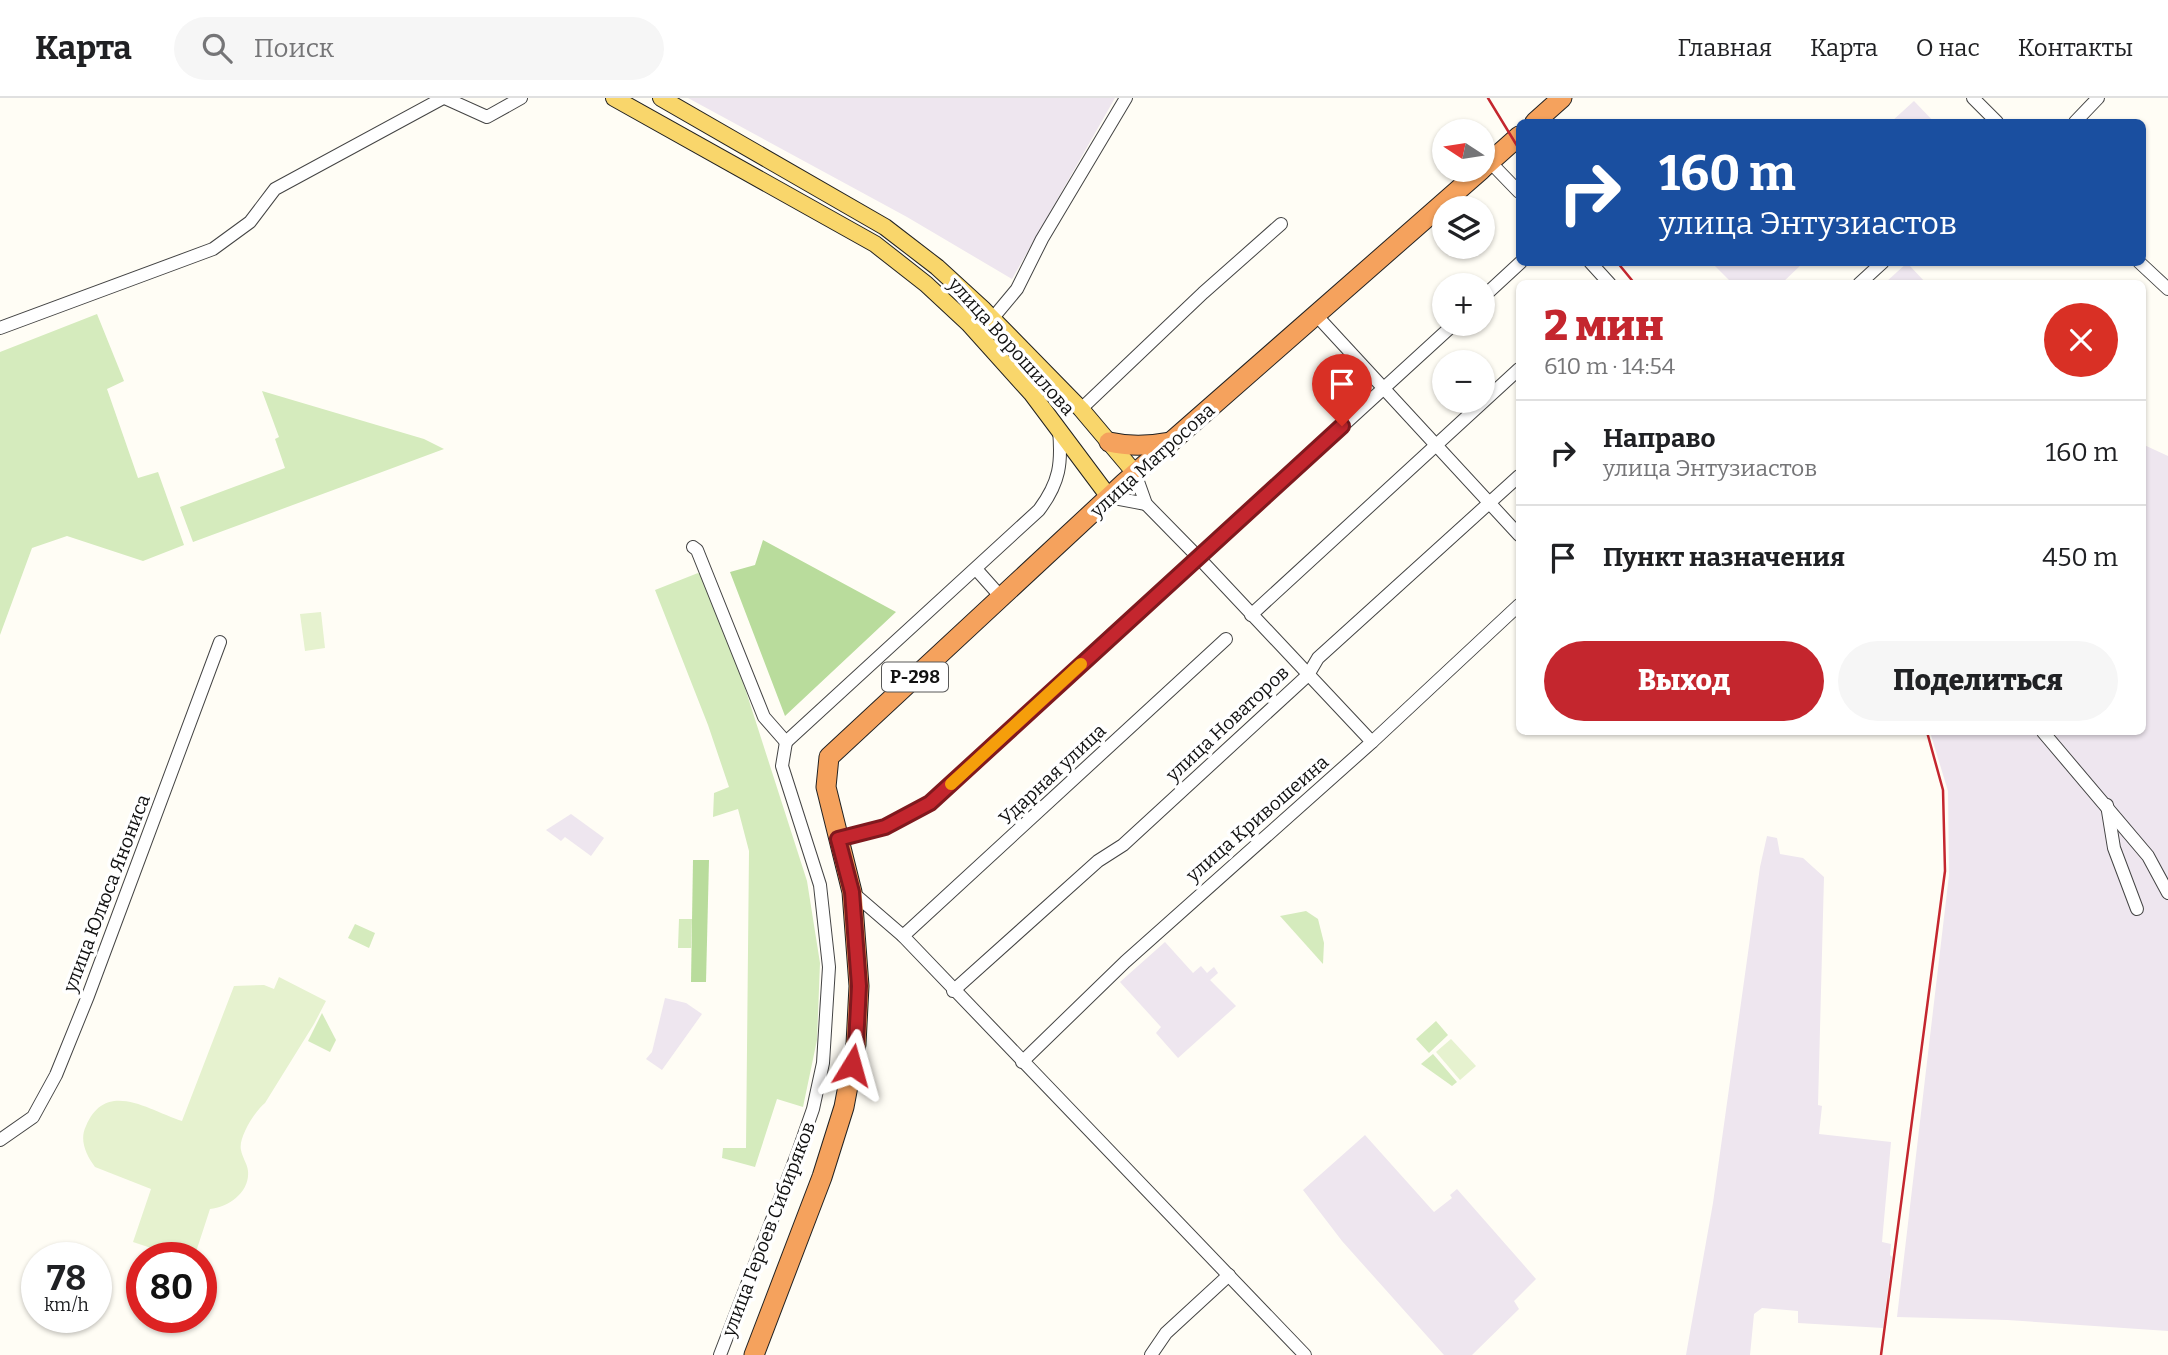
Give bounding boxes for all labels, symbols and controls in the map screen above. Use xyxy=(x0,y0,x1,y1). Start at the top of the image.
search box xyxy=(174,17,664,80)
text: Карта xyxy=(35,28,132,68)
icon: search xyxy=(198,29,236,67)
text: Поиск xyxy=(254,33,334,64)
text: Главная xyxy=(1677,34,1772,62)
text: Карта xyxy=(1810,34,1878,62)
text: О нас xyxy=(1916,34,1980,62)
text: Контакты xyxy=(2018,34,2133,62)
north arrow xyxy=(1432,119,1494,182)
map controls xyxy=(1432,119,1495,413)
text: 160 m xyxy=(1659,144,1796,203)
icon: right xyxy=(1544,147,1635,238)
button: layers xyxy=(1432,196,1495,259)
text: улица Энтузиастов xyxy=(1659,204,1957,242)
street label: улица Ворошилова xyxy=(943,272,1080,421)
button: + xyxy=(1432,273,1495,336)
text: 2 мин xyxy=(1544,301,1664,351)
button: close xyxy=(2044,303,2118,377)
button: − xyxy=(1432,350,1495,413)
text: 610 m · 14:54 xyxy=(1544,352,1675,380)
pin xyxy=(1312,354,1372,426)
icon: arrive xyxy=(1323,365,1361,403)
street label: улица Матросова xyxy=(1085,398,1220,523)
text: Направо xyxy=(1603,423,1716,454)
icon: right xyxy=(1544,434,1582,472)
text: 160 m xyxy=(2046,437,2118,468)
text: улица Энтузиастов xyxy=(1603,454,1817,482)
icon: arrive xyxy=(1544,539,1582,577)
text: Пункт назначения xyxy=(1603,542,1845,573)
text: 450 m xyxy=(2042,542,2118,573)
button: Выход xyxy=(1544,641,1824,721)
button: Поделиться xyxy=(1838,641,2118,721)
street label: улица Новаторов xyxy=(1161,661,1293,787)
road number: Р-298 xyxy=(882,662,948,692)
street label: Ударная улица xyxy=(994,719,1111,830)
street label: улица Кривошеина xyxy=(1181,750,1334,887)
street label: улица Юлюса Янониса xyxy=(58,790,155,996)
position arrow xyxy=(815,1028,889,1102)
street label: улица Героев Сибиряков xyxy=(716,1119,820,1341)
speed limit sign: 80 xyxy=(126,1242,217,1333)
text: 78 xyxy=(47,1257,86,1299)
text: km/h xyxy=(44,1294,89,1316)

